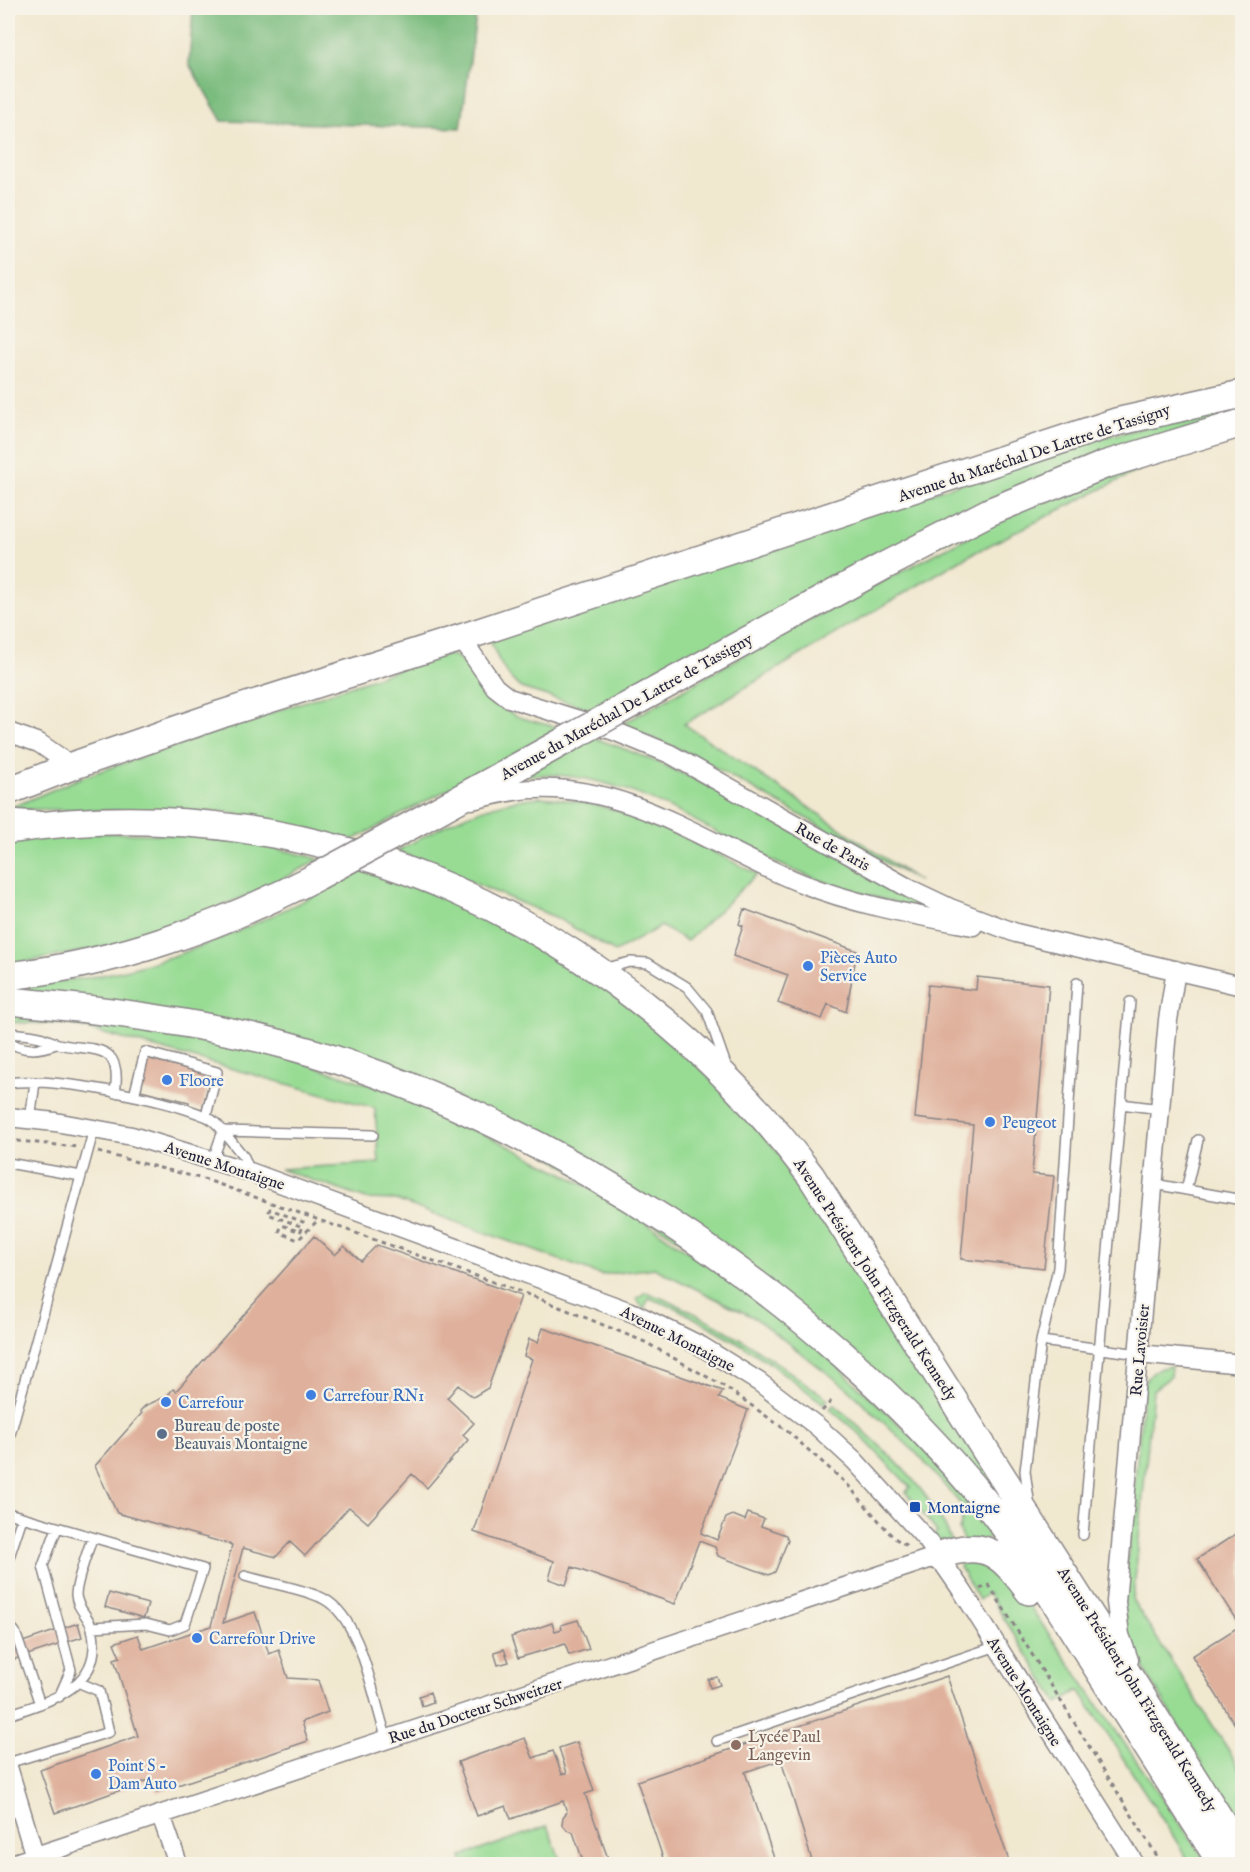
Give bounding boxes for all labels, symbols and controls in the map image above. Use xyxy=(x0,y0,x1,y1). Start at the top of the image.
street label: Avenue du Maréchal De Lattre de Tassigny xyxy=(895,400,1173,508)
street label: Avenue du Maréchal De Lattre de Tassigny xyxy=(497,630,757,786)
street label: Rue de Paris xyxy=(791,819,873,877)
place label: Pièces Auto Service xyxy=(820,949,898,987)
marker: Pièces Auto Service xyxy=(801,959,815,973)
place label: Floore xyxy=(179,1072,224,1092)
marker: Floore xyxy=(160,1073,174,1087)
place label: Peugeot xyxy=(1002,1114,1057,1134)
marker: Peugeot xyxy=(983,1115,997,1129)
street label: Avenue Montaigne xyxy=(161,1138,287,1196)
street label: Avenue Président John Fitzgerald Kennedy xyxy=(788,1154,960,1405)
street label: Avenue Montaigne xyxy=(616,1302,738,1377)
street label: Rue Lavoisier xyxy=(1127,1303,1155,1397)
place label: Carrefour RN1 xyxy=(323,1387,424,1407)
marker: Carrefour RN1 xyxy=(304,1388,318,1402)
place label: Carrefour xyxy=(178,1394,244,1414)
marker: Carrefour xyxy=(159,1395,173,1409)
place label: Bureau de poste Beauvais Montaigne xyxy=(174,1417,308,1455)
marker: Bureau de poste Beauvais Montaigne xyxy=(155,1427,169,1441)
place label: Montaigne xyxy=(927,1499,1000,1519)
marker: Montaigne xyxy=(908,1500,922,1514)
street label: Avenue Président John Fitzgerald Kennedy xyxy=(1052,1563,1220,1816)
place label: Carrefour Drive xyxy=(209,1630,316,1650)
marker: Carrefour Drive xyxy=(190,1631,204,1645)
street label: Avenue Montaigne xyxy=(981,1633,1065,1751)
street label: Rue du Docteur Schweitzer xyxy=(386,1674,565,1750)
place label: Lycée Paul Langevin xyxy=(748,1728,821,1766)
marker: Lycée Paul Langevin xyxy=(729,1738,743,1752)
place label: Point S - Dam Auto xyxy=(108,1757,177,1795)
marker: Point S - Dam Auto xyxy=(89,1767,103,1781)

